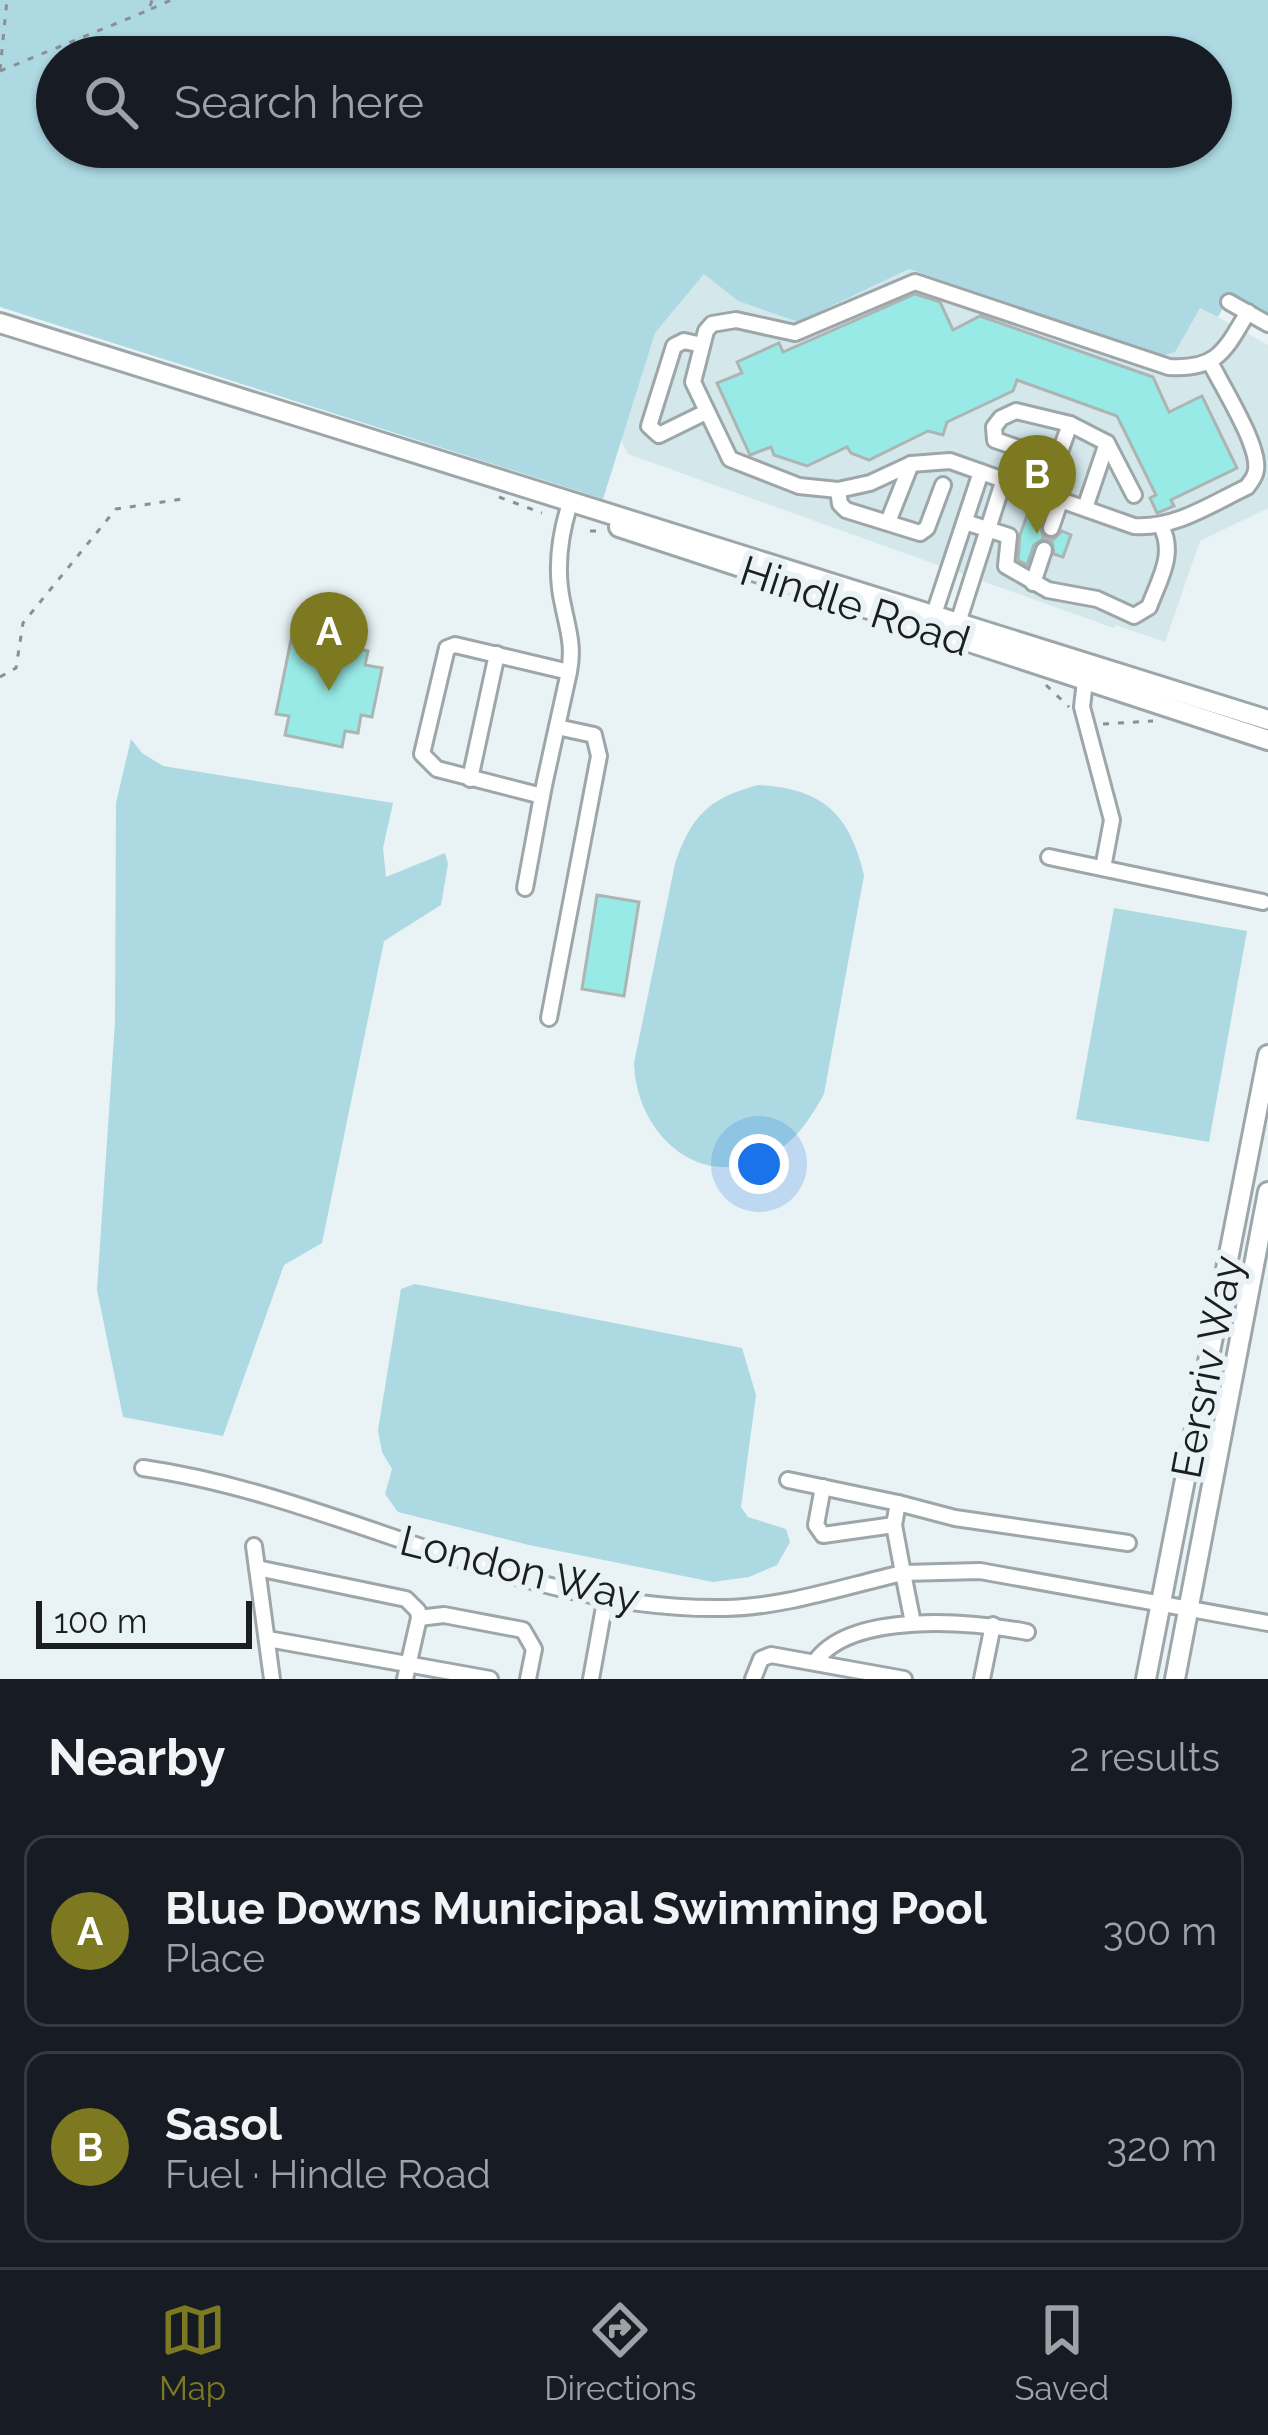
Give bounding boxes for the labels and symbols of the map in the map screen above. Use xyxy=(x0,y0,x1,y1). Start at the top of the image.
pin: B xyxy=(998,435,1076,534)
street label: Hindle Road xyxy=(734,546,976,666)
pin: A xyxy=(290,592,368,691)
your location xyxy=(729,1134,789,1194)
street label: Eersriv Way xyxy=(1161,1252,1253,1482)
street label: London Way xyxy=(395,1516,645,1622)
scale bar xyxy=(36,1595,252,1648)

